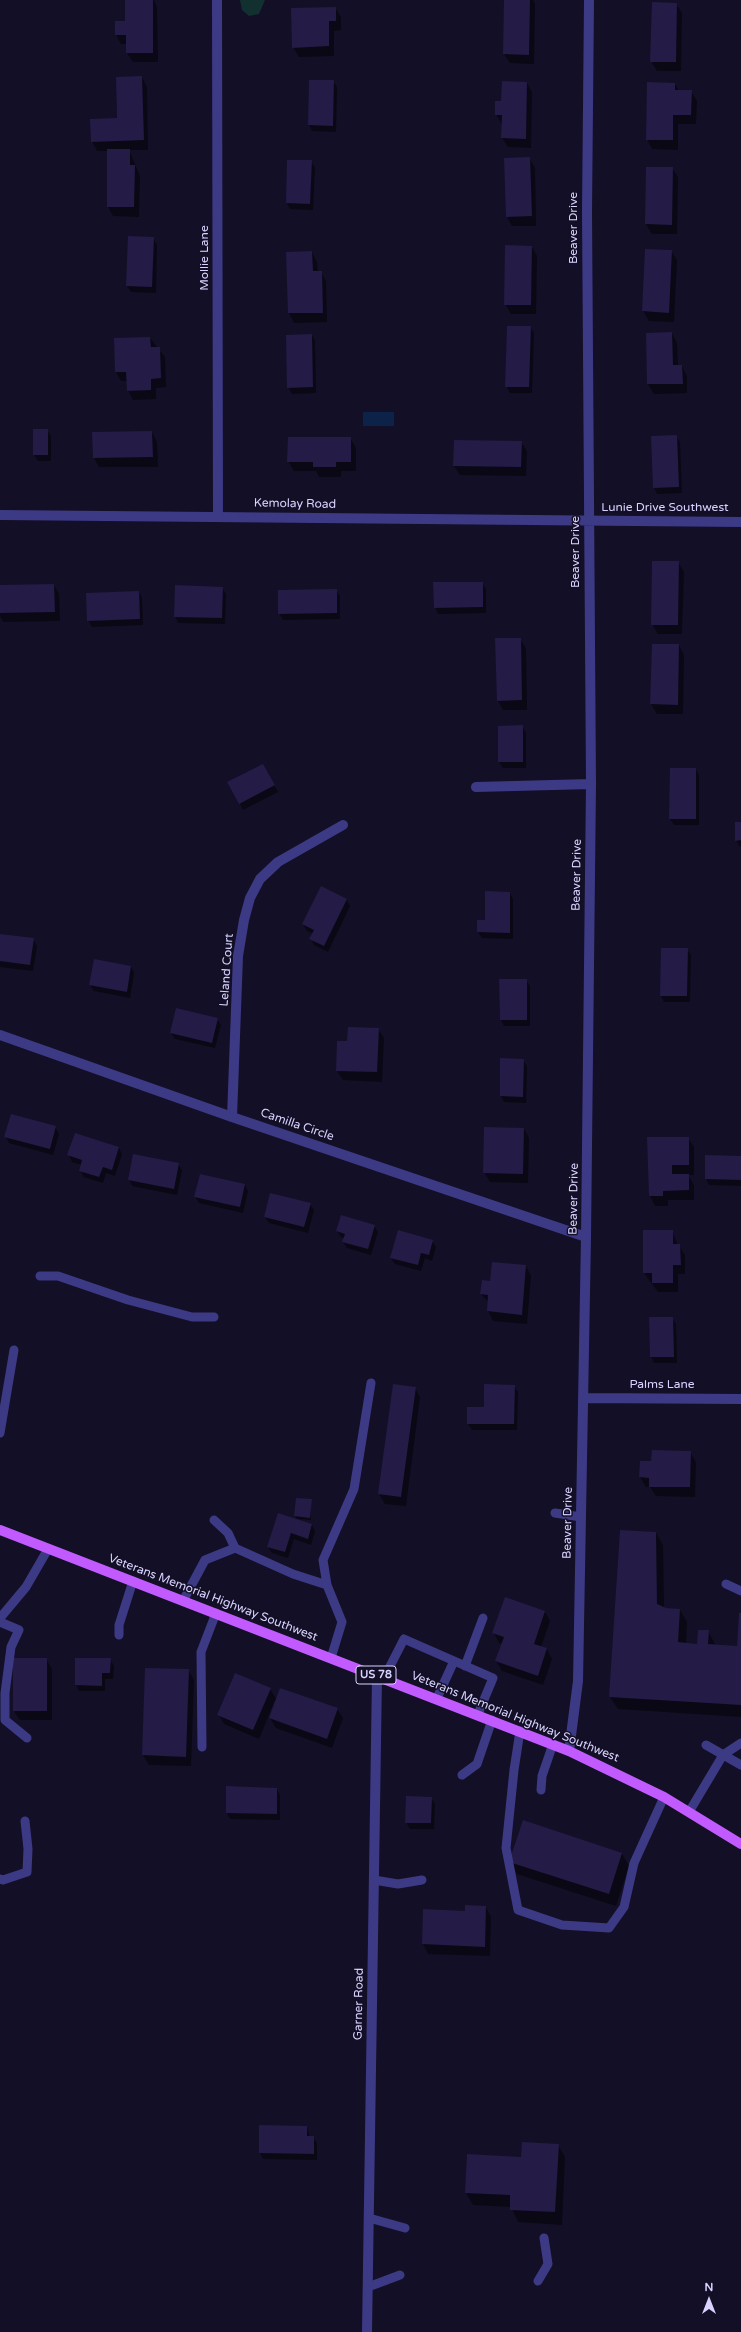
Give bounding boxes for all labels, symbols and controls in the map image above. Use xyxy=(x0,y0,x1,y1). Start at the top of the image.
street label: Beaver Drive xyxy=(567,192,581,264)
street label: Mollie Lane xyxy=(198,225,212,291)
street label: Kemolay Road xyxy=(254,496,336,512)
street label: Lunie Drive Southwest xyxy=(601,501,729,515)
street label: Beaver Drive xyxy=(569,516,583,588)
street label: Beaver Drive xyxy=(569,839,585,911)
street label: Leland Court xyxy=(217,933,237,1007)
street label: Camilla Circle xyxy=(258,1106,336,1144)
street label: Beaver Drive xyxy=(566,1163,582,1235)
street label: Palms Lane xyxy=(629,1378,695,1392)
street label: Beaver Drive xyxy=(560,1487,576,1559)
street label: Veterans Memorial Highway Southwest xyxy=(106,1551,320,1645)
road number: US 78 xyxy=(356,1666,396,1684)
street label: Veterans Memorial Highway Southwest xyxy=(409,1669,621,1765)
street label: Garner Road xyxy=(351,1968,367,2040)
north arrow xyxy=(689,2280,729,2320)
text: N xyxy=(705,2281,713,2294)

